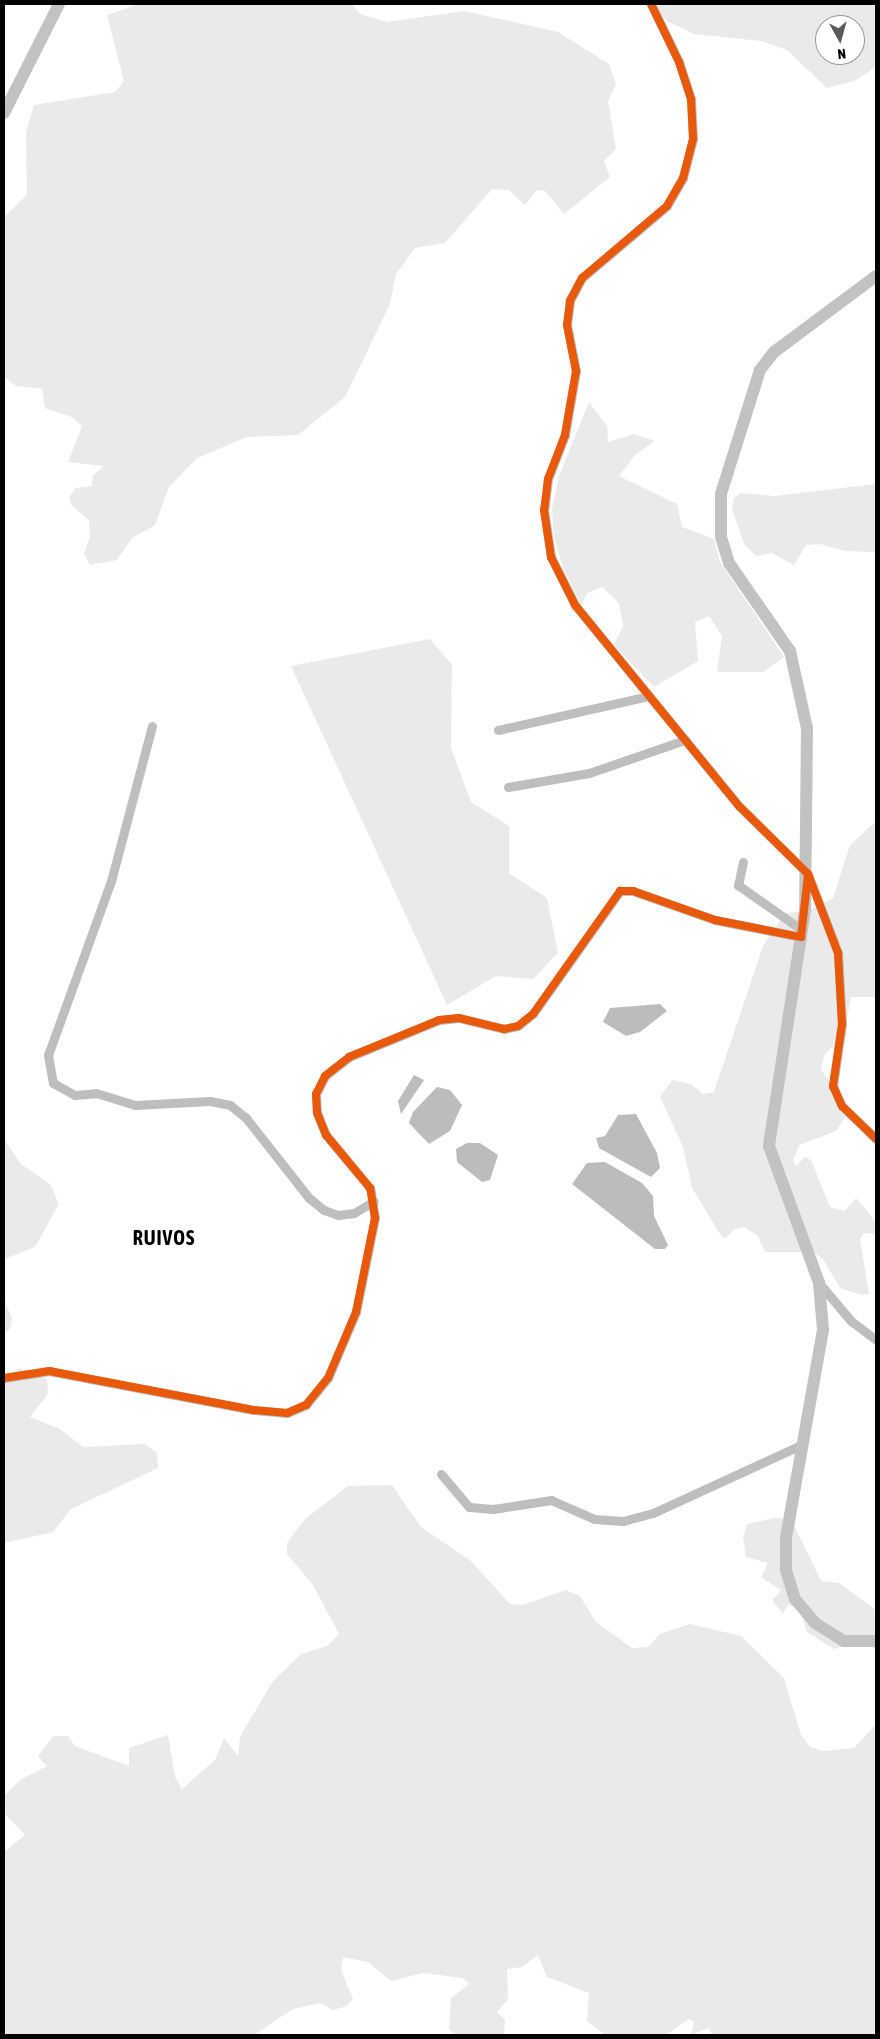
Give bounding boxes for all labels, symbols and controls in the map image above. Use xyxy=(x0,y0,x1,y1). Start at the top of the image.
north arrow xyxy=(815,15,865,65)
text: N xyxy=(837,45,847,62)
district label: RUIVOS xyxy=(132,1225,196,1249)

